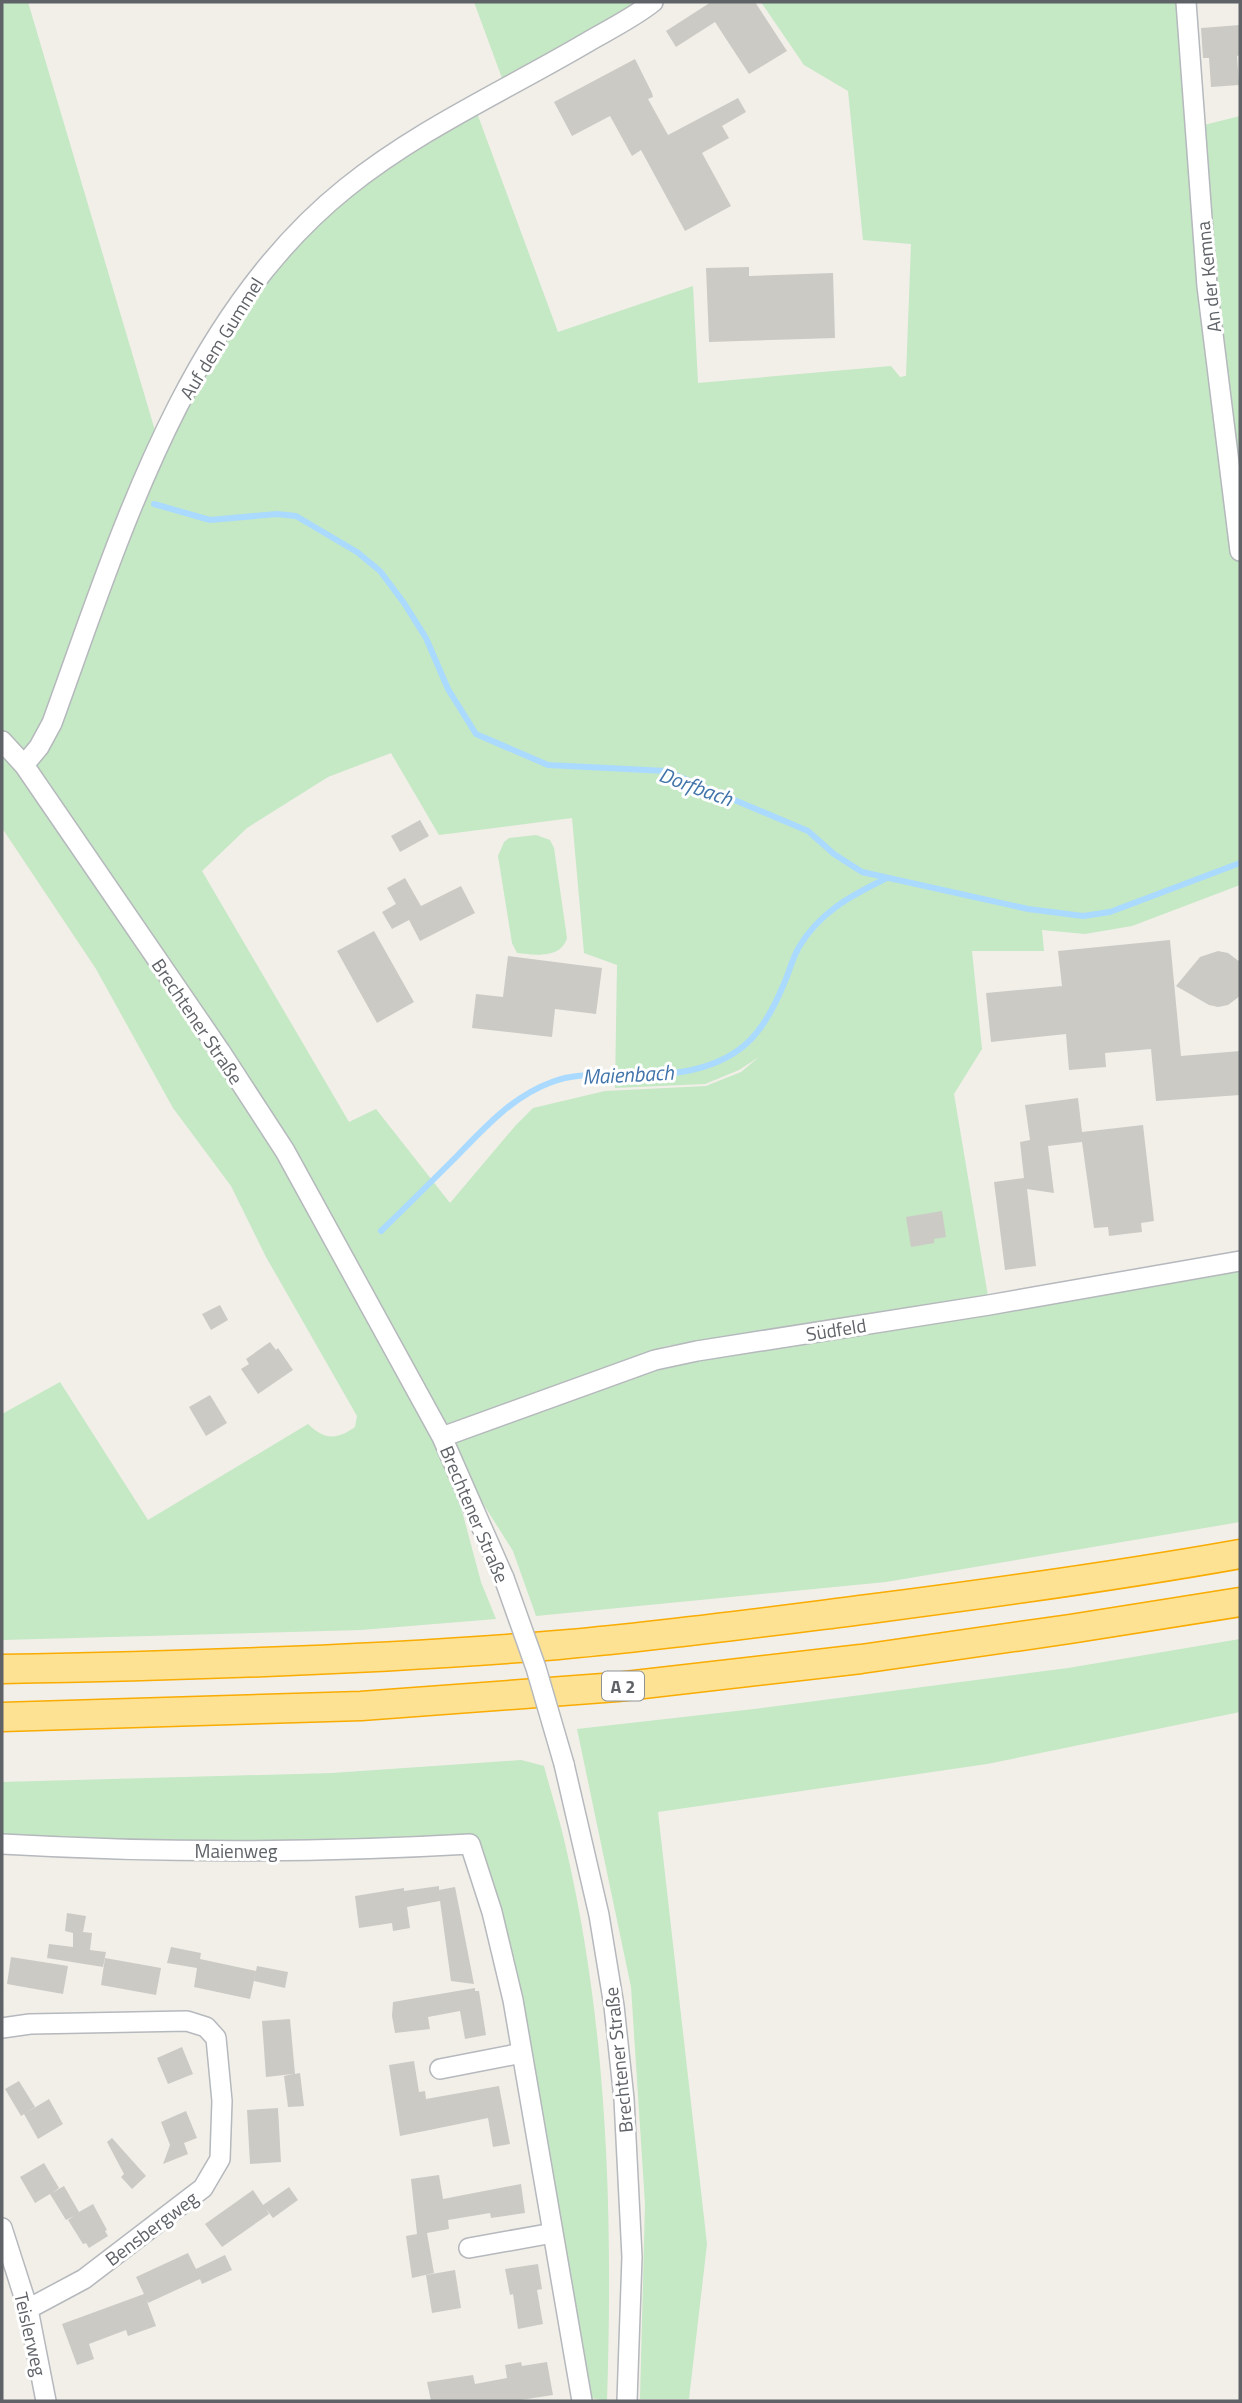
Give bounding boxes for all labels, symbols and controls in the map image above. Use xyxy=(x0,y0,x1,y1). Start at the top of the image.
street label: An der Kemna xyxy=(1188,219,1228,334)
street label: Auf dem Gummel xyxy=(172,271,270,405)
water label: Dorfbach xyxy=(655,758,738,814)
street label: Brechtener Straße xyxy=(145,952,251,1090)
water label: Maienbach xyxy=(582,1056,675,1092)
street label: Südfeld xyxy=(804,1310,868,1348)
street label: Brechtener Straße xyxy=(433,1441,517,1587)
road number: A 2 xyxy=(602,1672,644,1700)
street label: Maienweg xyxy=(194,1836,278,1865)
street label: Brechtener Straße xyxy=(596,1986,640,2134)
street label: Bensbergweg xyxy=(98,2183,204,2273)
street label: Teislerweg xyxy=(7,2289,55,2379)

